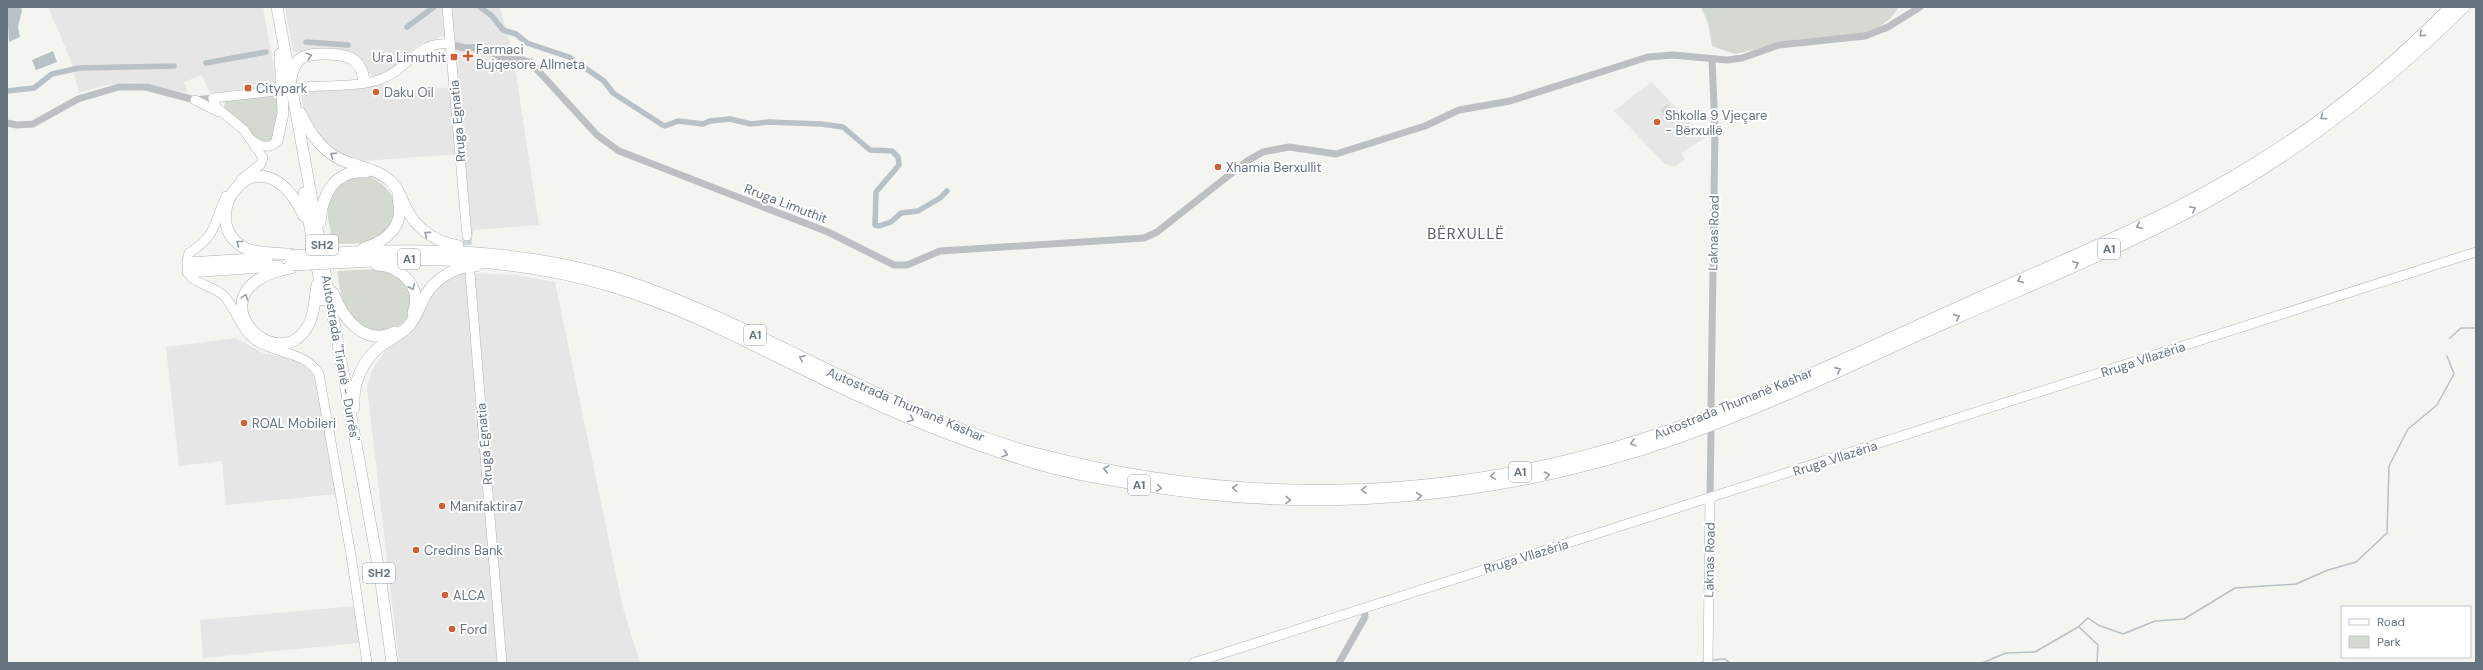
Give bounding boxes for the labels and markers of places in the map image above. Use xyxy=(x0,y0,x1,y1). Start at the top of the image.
place label: Farmaci Bujqesore Allmeta xyxy=(476,41,585,73)
place label: Ura Limuthit xyxy=(372,49,446,66)
marker: Farmaci Bujqesore Allmeta xyxy=(463,51,473,61)
marker: Ura Limuthit xyxy=(449,52,459,62)
place label: Citypark xyxy=(256,80,308,97)
marker: Citypark xyxy=(243,83,253,93)
place label: Daku Oil xyxy=(384,84,434,101)
marker: Daku Oil xyxy=(371,87,381,97)
place label: Shkolla 9 Vjeçare - Bërxullë xyxy=(1665,107,1767,139)
marker: Shkolla 9 Vjeçare - Bërxullë xyxy=(1652,117,1662,127)
place label: Xhamia Berxullit xyxy=(1226,159,1322,176)
marker: Xhamia Berxullit xyxy=(1213,162,1223,172)
place label: ROAL Mobileri xyxy=(252,415,336,432)
marker: ROAL Mobileri xyxy=(239,418,249,428)
place label: Manifaktira7 xyxy=(450,498,523,515)
marker: Manifaktira7 xyxy=(437,501,447,511)
place label: Credins Bank xyxy=(424,542,503,559)
marker: Credins Bank xyxy=(411,545,421,555)
place label: ALCA xyxy=(453,587,486,604)
marker: ALCA xyxy=(440,590,450,600)
place label: Ford xyxy=(460,621,487,638)
marker: Ford xyxy=(447,624,457,634)

